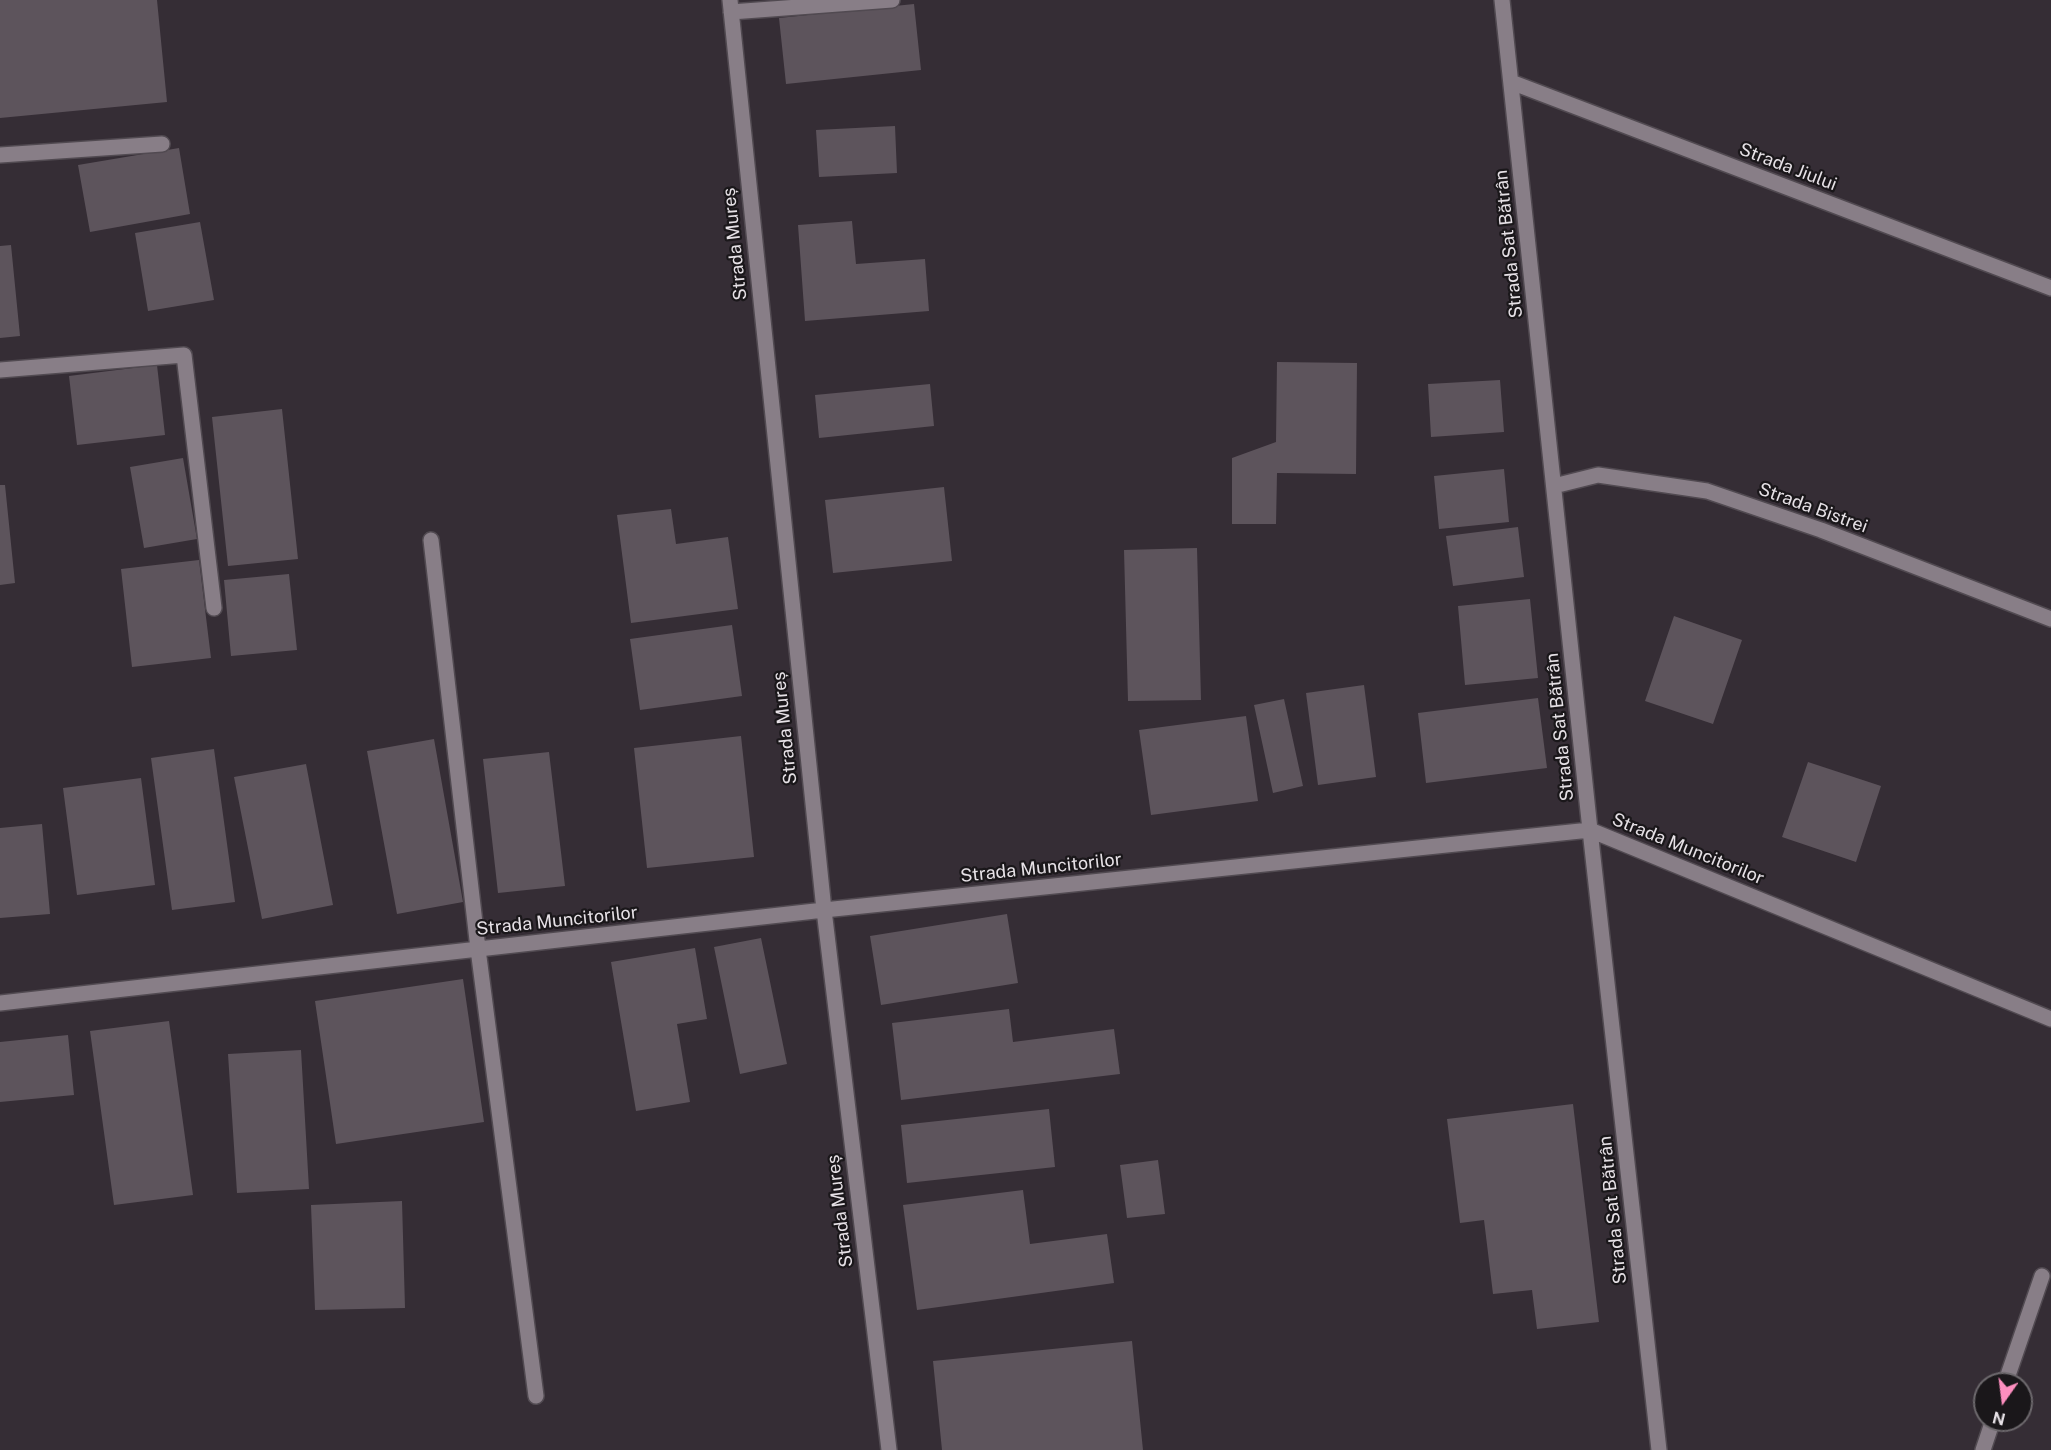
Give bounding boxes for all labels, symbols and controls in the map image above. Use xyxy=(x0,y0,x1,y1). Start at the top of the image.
street label: Strada Jiului xyxy=(1736,139,1840,195)
street label: Strada Sat Bătrân xyxy=(1490,169,1528,319)
street label: Strada Mureș xyxy=(718,187,752,301)
street label: Strada Bistrei xyxy=(1756,478,1870,538)
street label: Strada Sat Bătrân xyxy=(1541,652,1579,802)
street label: Strada Mureș xyxy=(768,671,802,785)
street label: Strada Muncitorilor xyxy=(1609,809,1767,889)
street label: Strada Muncitorilor xyxy=(959,849,1123,887)
street label: Strada Muncitorilor xyxy=(475,902,639,940)
street label: Strada Sat Bătrân xyxy=(1594,1135,1632,1285)
street label: Strada Mureș xyxy=(822,1154,858,1268)
north arrow xyxy=(1973,1372,2033,1432)
text: N xyxy=(1991,1407,2007,1429)

